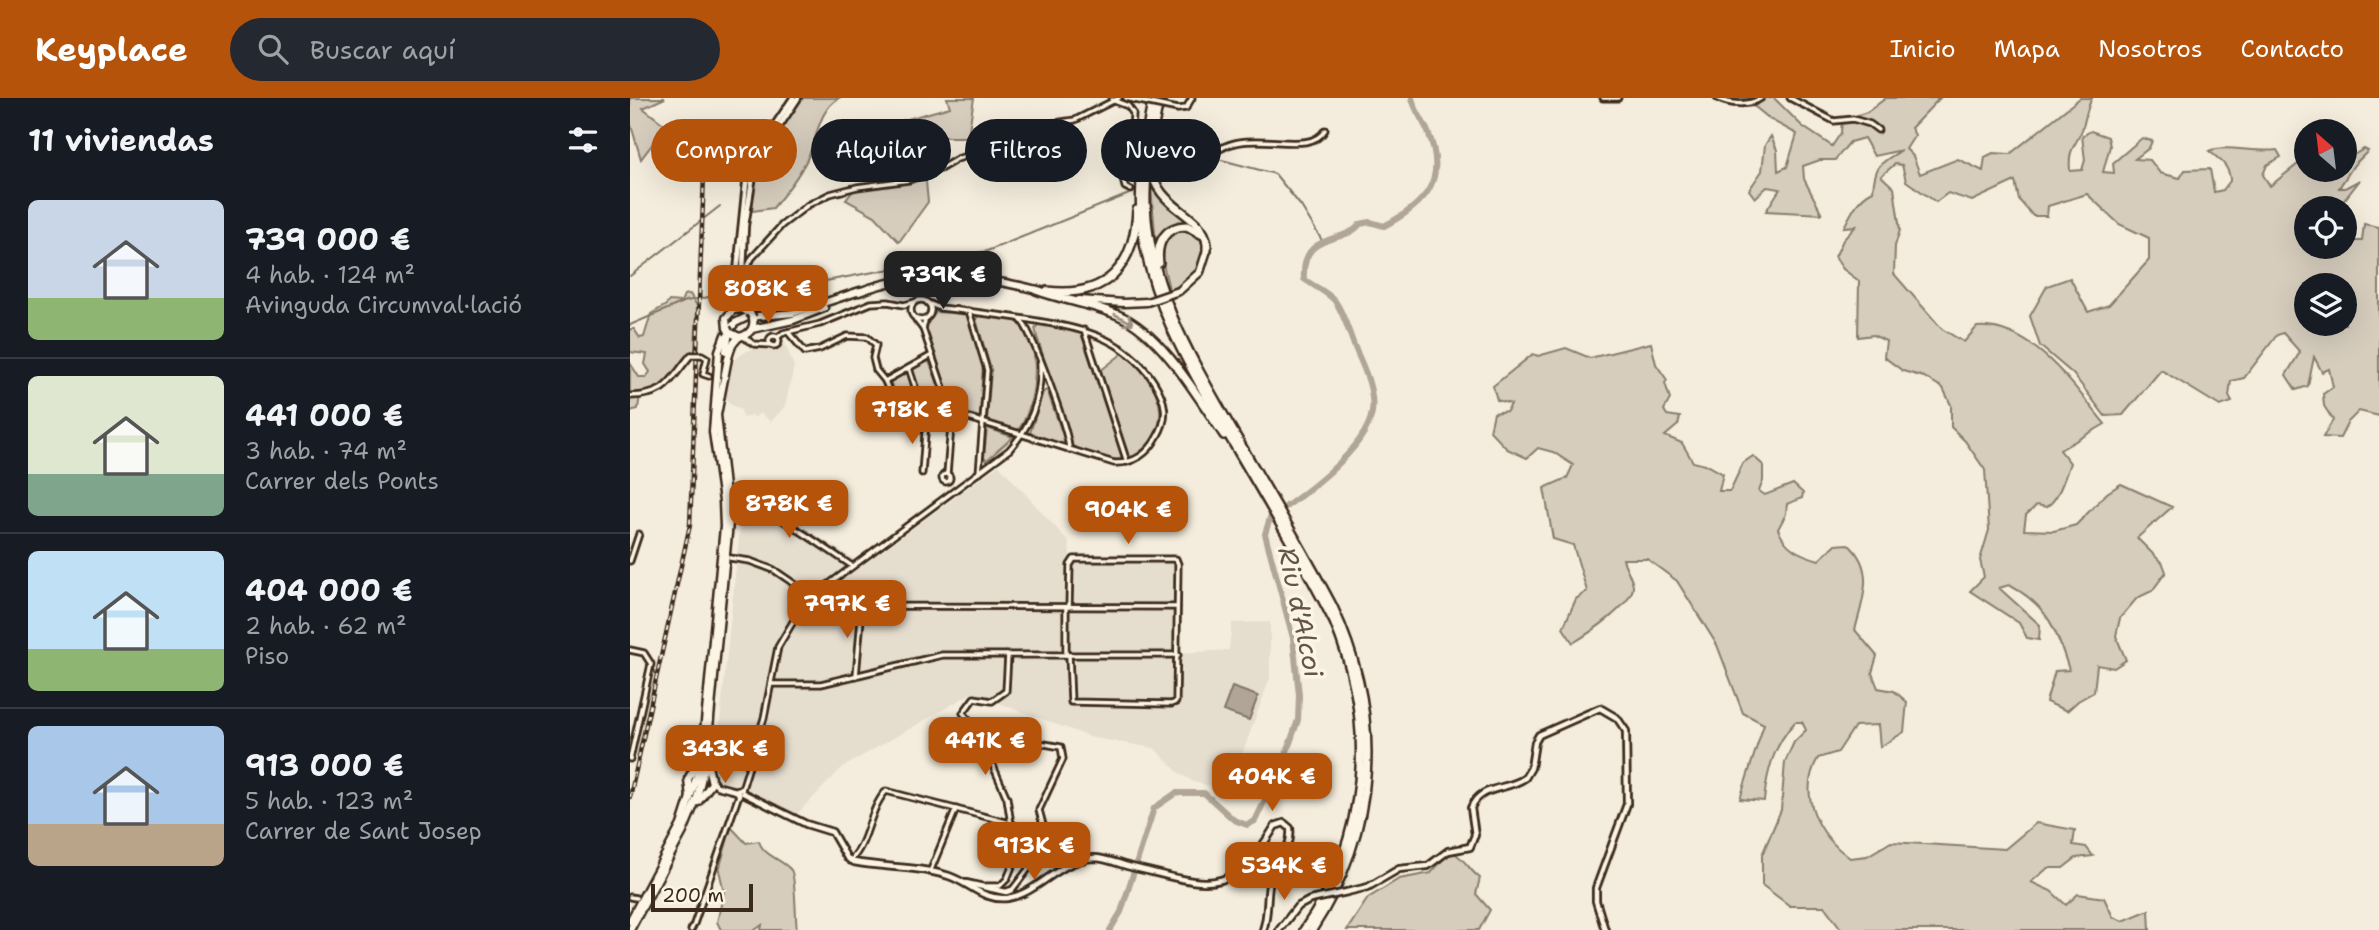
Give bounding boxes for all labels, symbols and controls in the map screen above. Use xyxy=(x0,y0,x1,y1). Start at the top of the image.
search box xyxy=(230,18,720,81)
text: Keyplace xyxy=(35,27,188,72)
icon: search xyxy=(254,30,292,68)
text: Buscar aquí xyxy=(310,32,455,67)
text: Inicio xyxy=(1890,33,1956,65)
text: Mapa xyxy=(1994,33,2060,65)
text: Nosotros xyxy=(2098,33,2203,65)
text: Contacto xyxy=(2241,33,2344,65)
chip: Comprar xyxy=(651,119,797,182)
chip: Alquilar xyxy=(811,119,951,182)
chip: Filtros xyxy=(965,119,1087,182)
chip: Nuevo xyxy=(1101,119,1221,182)
north arrow xyxy=(2294,119,2357,182)
map controls xyxy=(2294,119,2357,336)
text: 11 viviendas xyxy=(28,120,214,161)
icon: filters xyxy=(564,121,602,159)
button: locate xyxy=(2294,196,2357,259)
text: 739 000 € xyxy=(245,219,410,260)
icon: home xyxy=(84,228,168,312)
pin: 739K € xyxy=(886,252,1000,311)
text: 739K € xyxy=(900,259,986,289)
text: 4 hab. · 124 m² xyxy=(245,260,415,290)
pin: 808K € xyxy=(711,266,825,325)
text: 808K € xyxy=(724,273,812,303)
button: layers xyxy=(2294,273,2357,336)
text: Avinguda Circumval·lació xyxy=(245,290,522,320)
one-way arrow xyxy=(1113,312,1134,326)
pin: 718K € xyxy=(855,386,969,446)
text: 718K € xyxy=(871,394,953,424)
text: 441 000 € xyxy=(245,395,403,436)
icon: home xyxy=(84,404,168,488)
text: 3 hab. · 74 m² xyxy=(245,436,407,466)
text: Carrer dels Ponts xyxy=(245,466,439,496)
pin: 878K € xyxy=(732,480,846,540)
pin: 904K € xyxy=(1071,486,1185,546)
text: 878K € xyxy=(745,488,833,518)
text: 904K € xyxy=(1084,494,1172,524)
water label: Riu d'Alcoi xyxy=(1270,544,1332,681)
text: 404 000 € xyxy=(245,570,412,611)
icon: home xyxy=(84,579,168,663)
pin: 797K € xyxy=(790,580,904,640)
text: 797K € xyxy=(803,588,891,618)
text: 2 hab. · 62 m² xyxy=(245,611,407,641)
text: Piso xyxy=(245,641,289,671)
pin: 441K € xyxy=(928,718,1042,777)
text: 441K € xyxy=(945,725,1025,755)
pin: 343K € xyxy=(668,726,782,785)
text: 343K € xyxy=(682,733,768,763)
text: 913 000 € xyxy=(245,745,404,786)
icon: home xyxy=(84,754,168,838)
pin: 404K € xyxy=(1215,754,1329,813)
text: 404K € xyxy=(1228,761,1316,791)
text: 5 hab. · 123 m² xyxy=(245,786,413,816)
text: Carrer de Sant Josep xyxy=(245,816,482,846)
pin: 913K € xyxy=(977,822,1091,882)
text: 913K € xyxy=(993,830,1075,860)
pin: 534K € xyxy=(1227,842,1341,902)
text: 534K € xyxy=(1241,850,1327,880)
scale bar xyxy=(651,881,752,913)
text: 200 m xyxy=(662,883,724,908)

